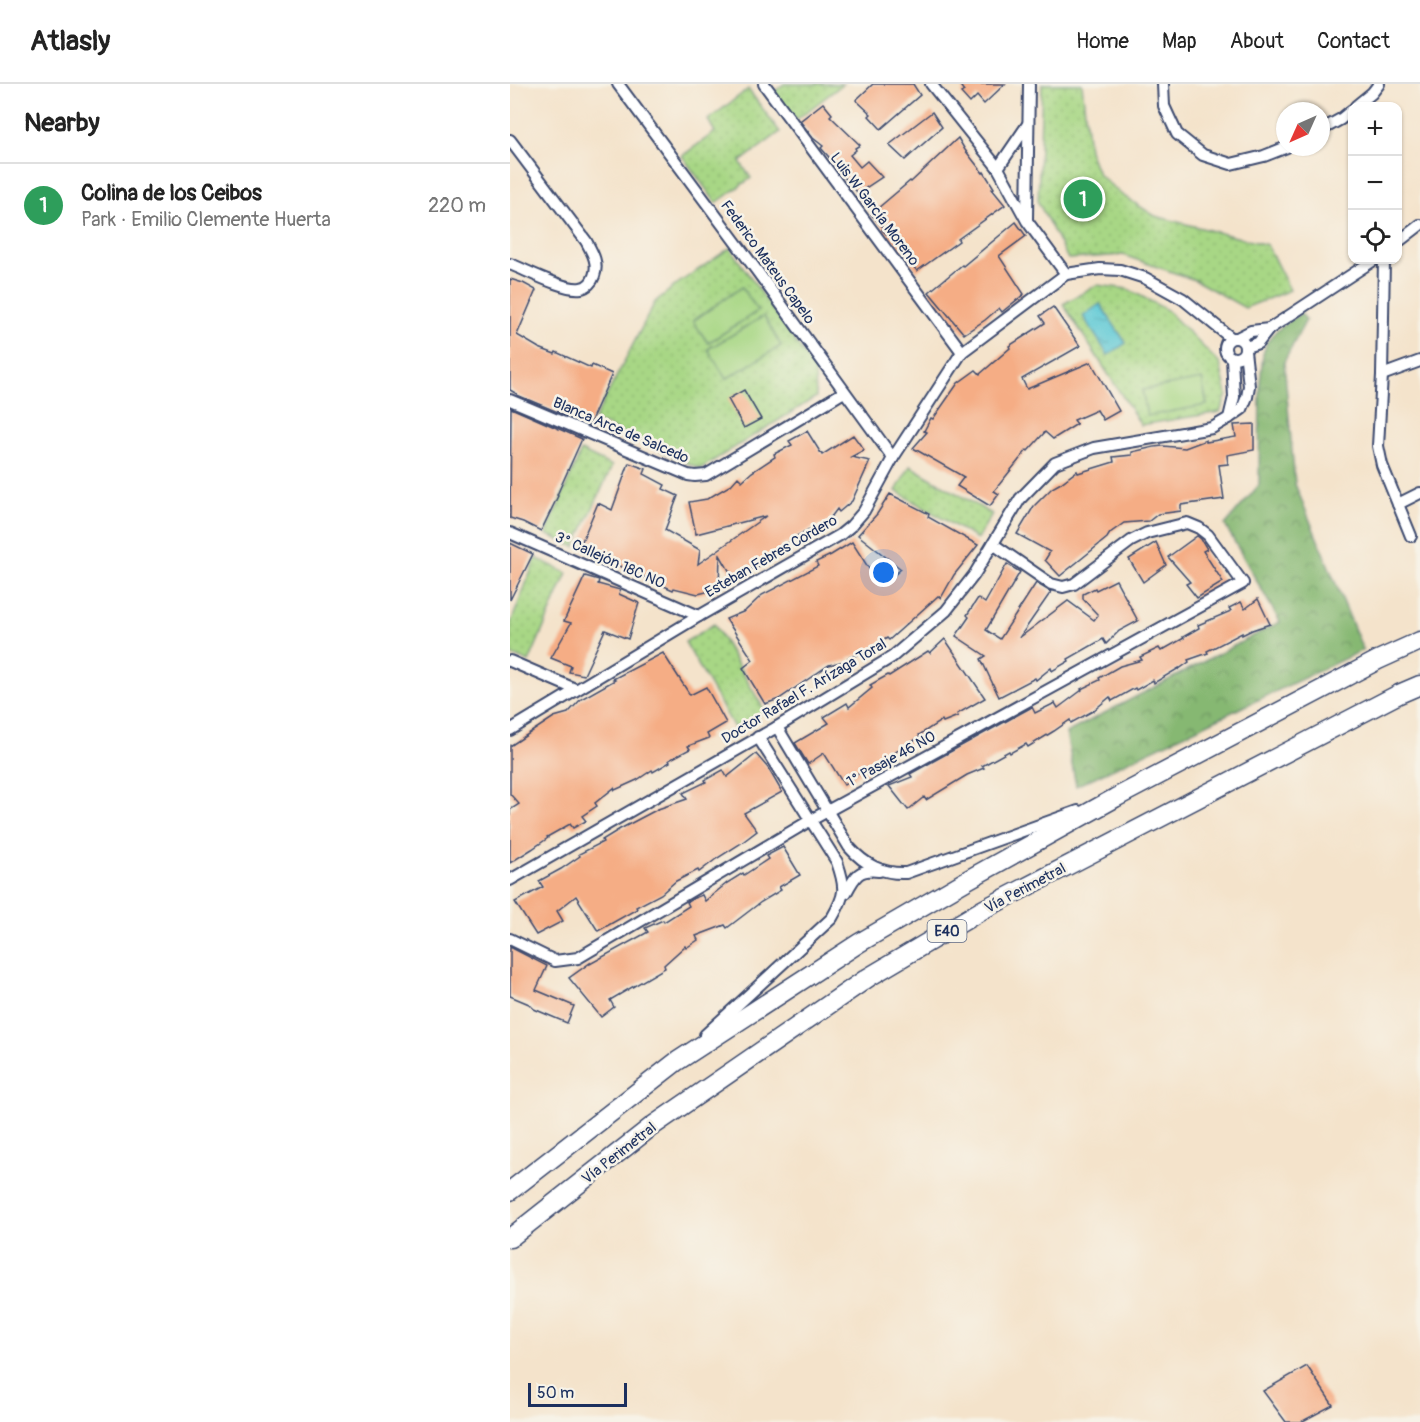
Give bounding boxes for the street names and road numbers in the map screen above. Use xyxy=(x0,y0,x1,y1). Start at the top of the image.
street label: Luis W García Moreno xyxy=(826,149,923,270)
street label: Federico Mateus Capelo xyxy=(716,197,819,328)
street label: Blanca Arce de Salcedo xyxy=(550,393,692,468)
street label: Esteban Febres Cordero xyxy=(702,511,841,602)
street label: 3° Callejón 18C NO xyxy=(552,528,668,593)
street label: Doctor Rafael F. Arízaga Toral xyxy=(718,635,890,748)
street label: 1° Pasaje 46 NO xyxy=(844,727,939,792)
street label: Vía Perimetral xyxy=(981,859,1069,918)
road number: E40 xyxy=(928,920,966,942)
street label: Vía Perimetral xyxy=(578,1118,660,1188)

